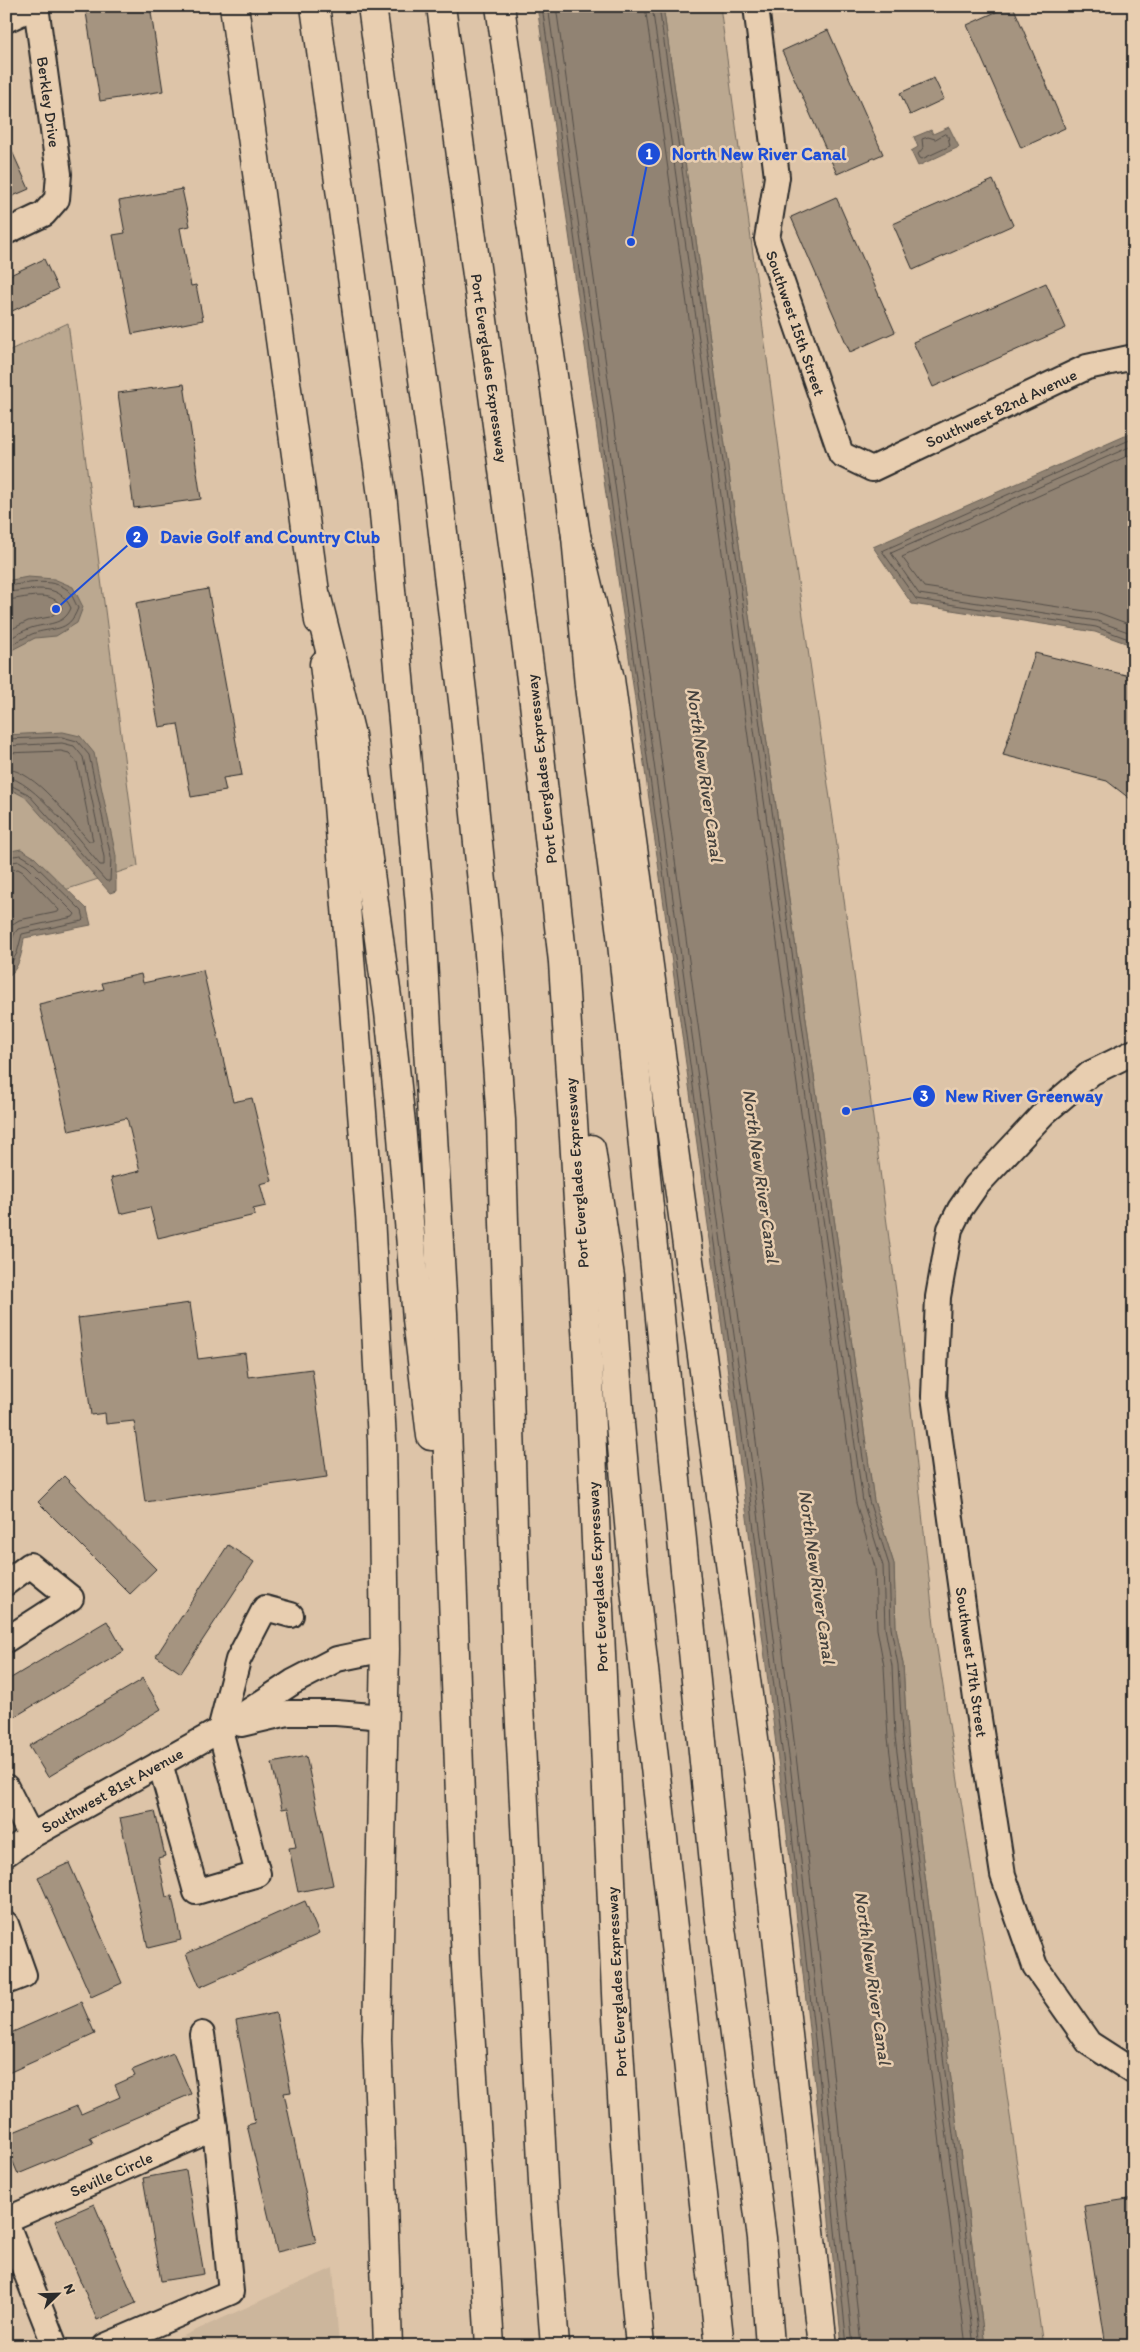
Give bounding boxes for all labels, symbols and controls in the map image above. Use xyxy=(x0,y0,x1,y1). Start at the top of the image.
street label: Berkley Drive xyxy=(33,55,64,149)
callout: North New River Canal xyxy=(637,137,856,170)
text: North New River Canal xyxy=(672,143,847,165)
text: 1 xyxy=(646,145,653,163)
street label: Southwest 15th Street xyxy=(762,248,829,398)
street label: Port Everglades Expressway xyxy=(467,272,512,464)
street label: Southwest 82nd Avenue xyxy=(922,365,1080,452)
callout: Davie Golf and Country Club xyxy=(125,520,391,553)
text: Davie Golf and Country Club xyxy=(160,526,380,548)
text: 2 xyxy=(133,528,141,546)
street label: Port Everglades Expressway xyxy=(522,673,561,865)
water label: North New River Canal xyxy=(682,687,728,865)
street label: Port Everglades Expressway xyxy=(560,1077,593,1269)
callout: New River Greenway xyxy=(911,1079,1113,1112)
text: New River Greenway xyxy=(945,1085,1103,1107)
text: 3 xyxy=(920,1087,928,1105)
water label: North New River Canal xyxy=(738,1088,784,1266)
street label: Port Everglades Expressway xyxy=(583,1481,612,1673)
water label: North New River Canal xyxy=(794,1489,840,1667)
street label: Southwest 17th Street xyxy=(952,1586,991,1738)
street label: Southwest 81st Avenue xyxy=(38,1743,187,1837)
street label: Port Everglades Expressway xyxy=(602,1886,631,2078)
water label: North New River Canal xyxy=(850,1890,896,2068)
street label: Seville Circle xyxy=(67,2148,156,2201)
north arrow xyxy=(32,2270,82,2320)
text: N xyxy=(60,2281,79,2297)

